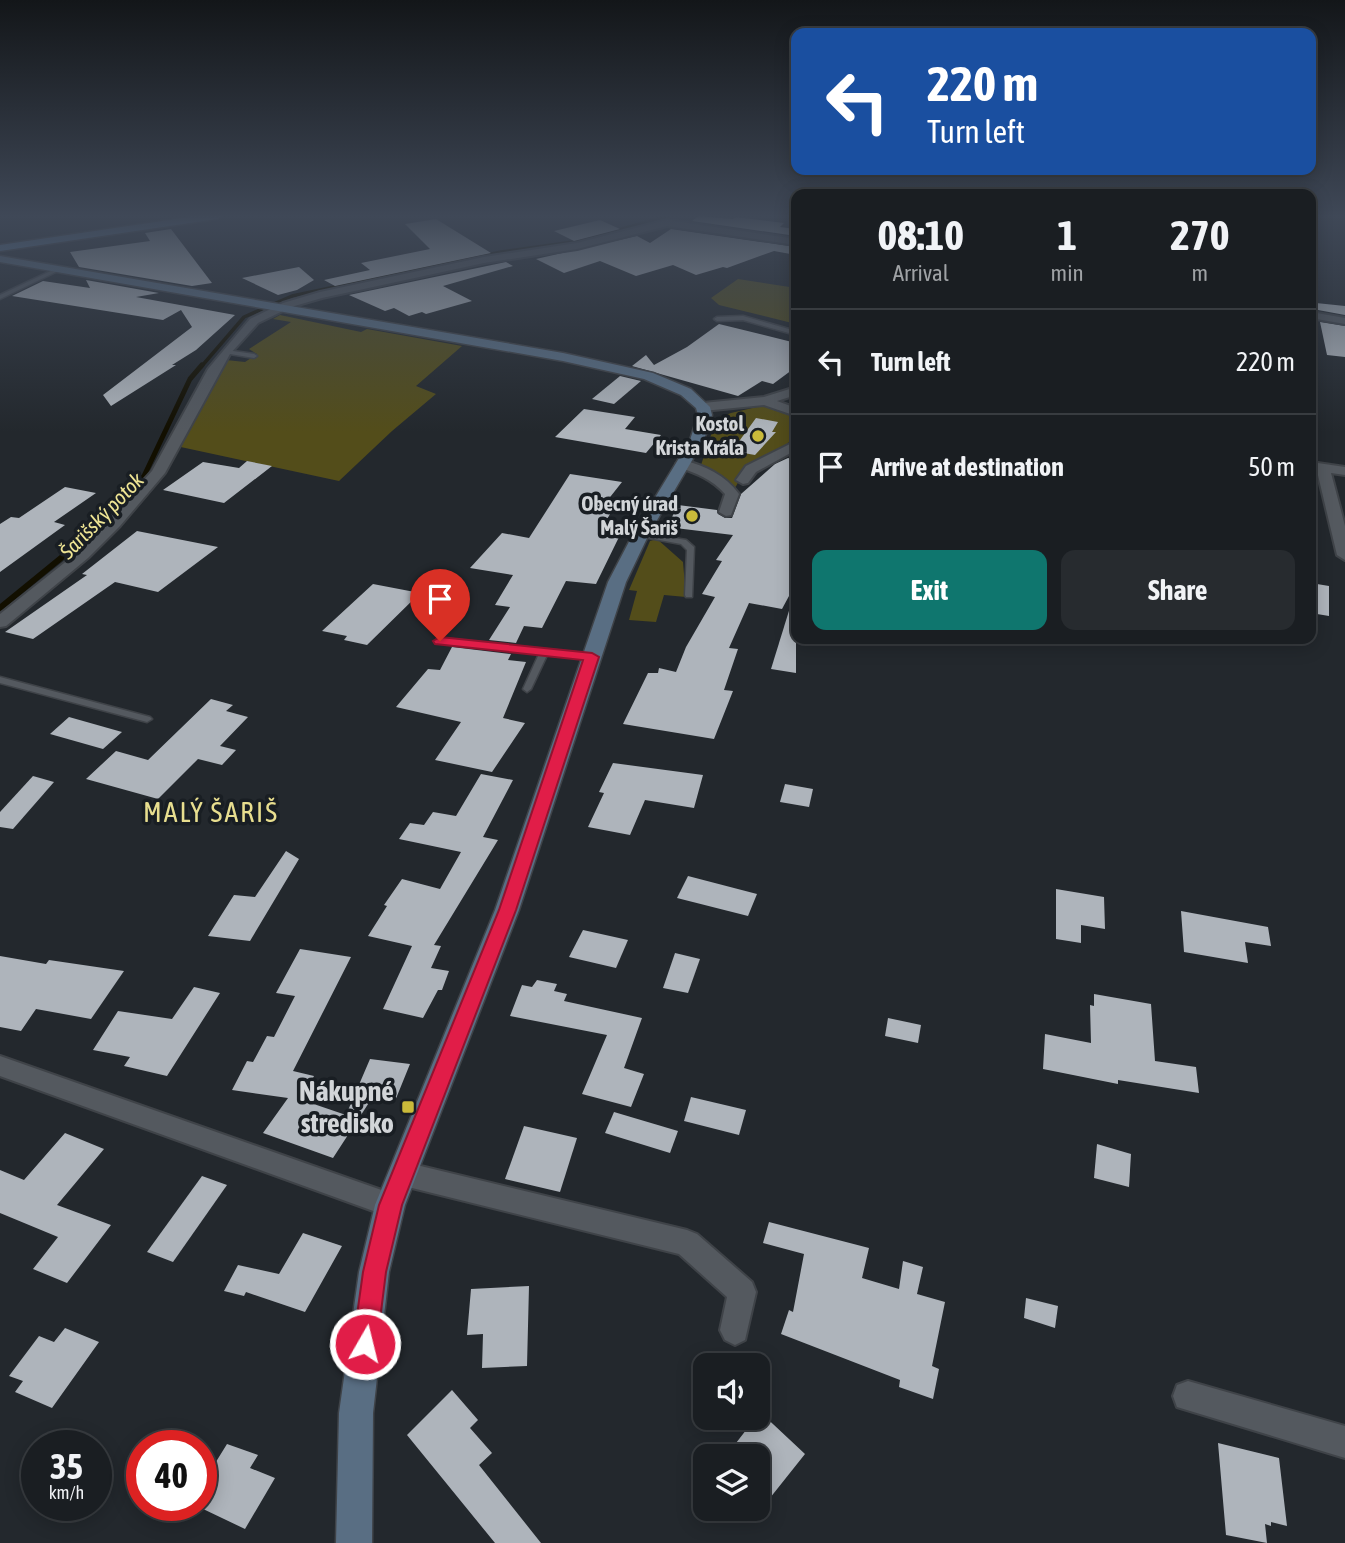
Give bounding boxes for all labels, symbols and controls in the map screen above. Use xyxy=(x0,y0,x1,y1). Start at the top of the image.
text: 220 m xyxy=(927,55,1038,111)
icon: left xyxy=(812,56,903,147)
text: Turn left xyxy=(927,113,1025,150)
text: 08:10 xyxy=(878,211,964,259)
text: 1 xyxy=(1057,211,1077,259)
text: 270 xyxy=(1170,211,1229,259)
text: Arrival xyxy=(893,260,949,286)
text: min xyxy=(1051,260,1084,286)
text: m xyxy=(1192,260,1208,286)
icon: left xyxy=(812,343,850,381)
text: Turn left xyxy=(871,347,951,377)
text: 220 m xyxy=(1236,347,1295,377)
place label: Kostol Krista Kráľa xyxy=(655,411,744,459)
marker: Kostol Krista Kráľa xyxy=(750,428,766,444)
icon: arrive xyxy=(812,448,850,486)
text: Arrive at destination xyxy=(871,452,1064,482)
text: 50 m xyxy=(1248,452,1295,482)
water label: Šarišský potok xyxy=(54,467,149,564)
place label: Obecný úrad Malý Šariš xyxy=(581,491,679,539)
marker: Obecný úrad Malý Šariš xyxy=(684,508,700,524)
button: Exit xyxy=(812,550,1047,630)
button: Share xyxy=(1061,550,1295,630)
pin xyxy=(410,569,470,641)
icon: arrive xyxy=(421,580,459,618)
district label: MALÝ ŠARIŠ xyxy=(143,796,279,828)
place label: Nákupné stredisko xyxy=(299,1075,394,1139)
marker: Nákupné stredisko xyxy=(400,1099,416,1115)
position arrow xyxy=(328,1307,402,1381)
map controls xyxy=(693,1353,770,1521)
button: sound xyxy=(693,1353,770,1430)
speed limit sign: 40 xyxy=(126,1430,217,1521)
button: layers xyxy=(693,1444,770,1521)
text: 35 xyxy=(50,1446,83,1486)
text: km/h xyxy=(49,1482,84,1503)

